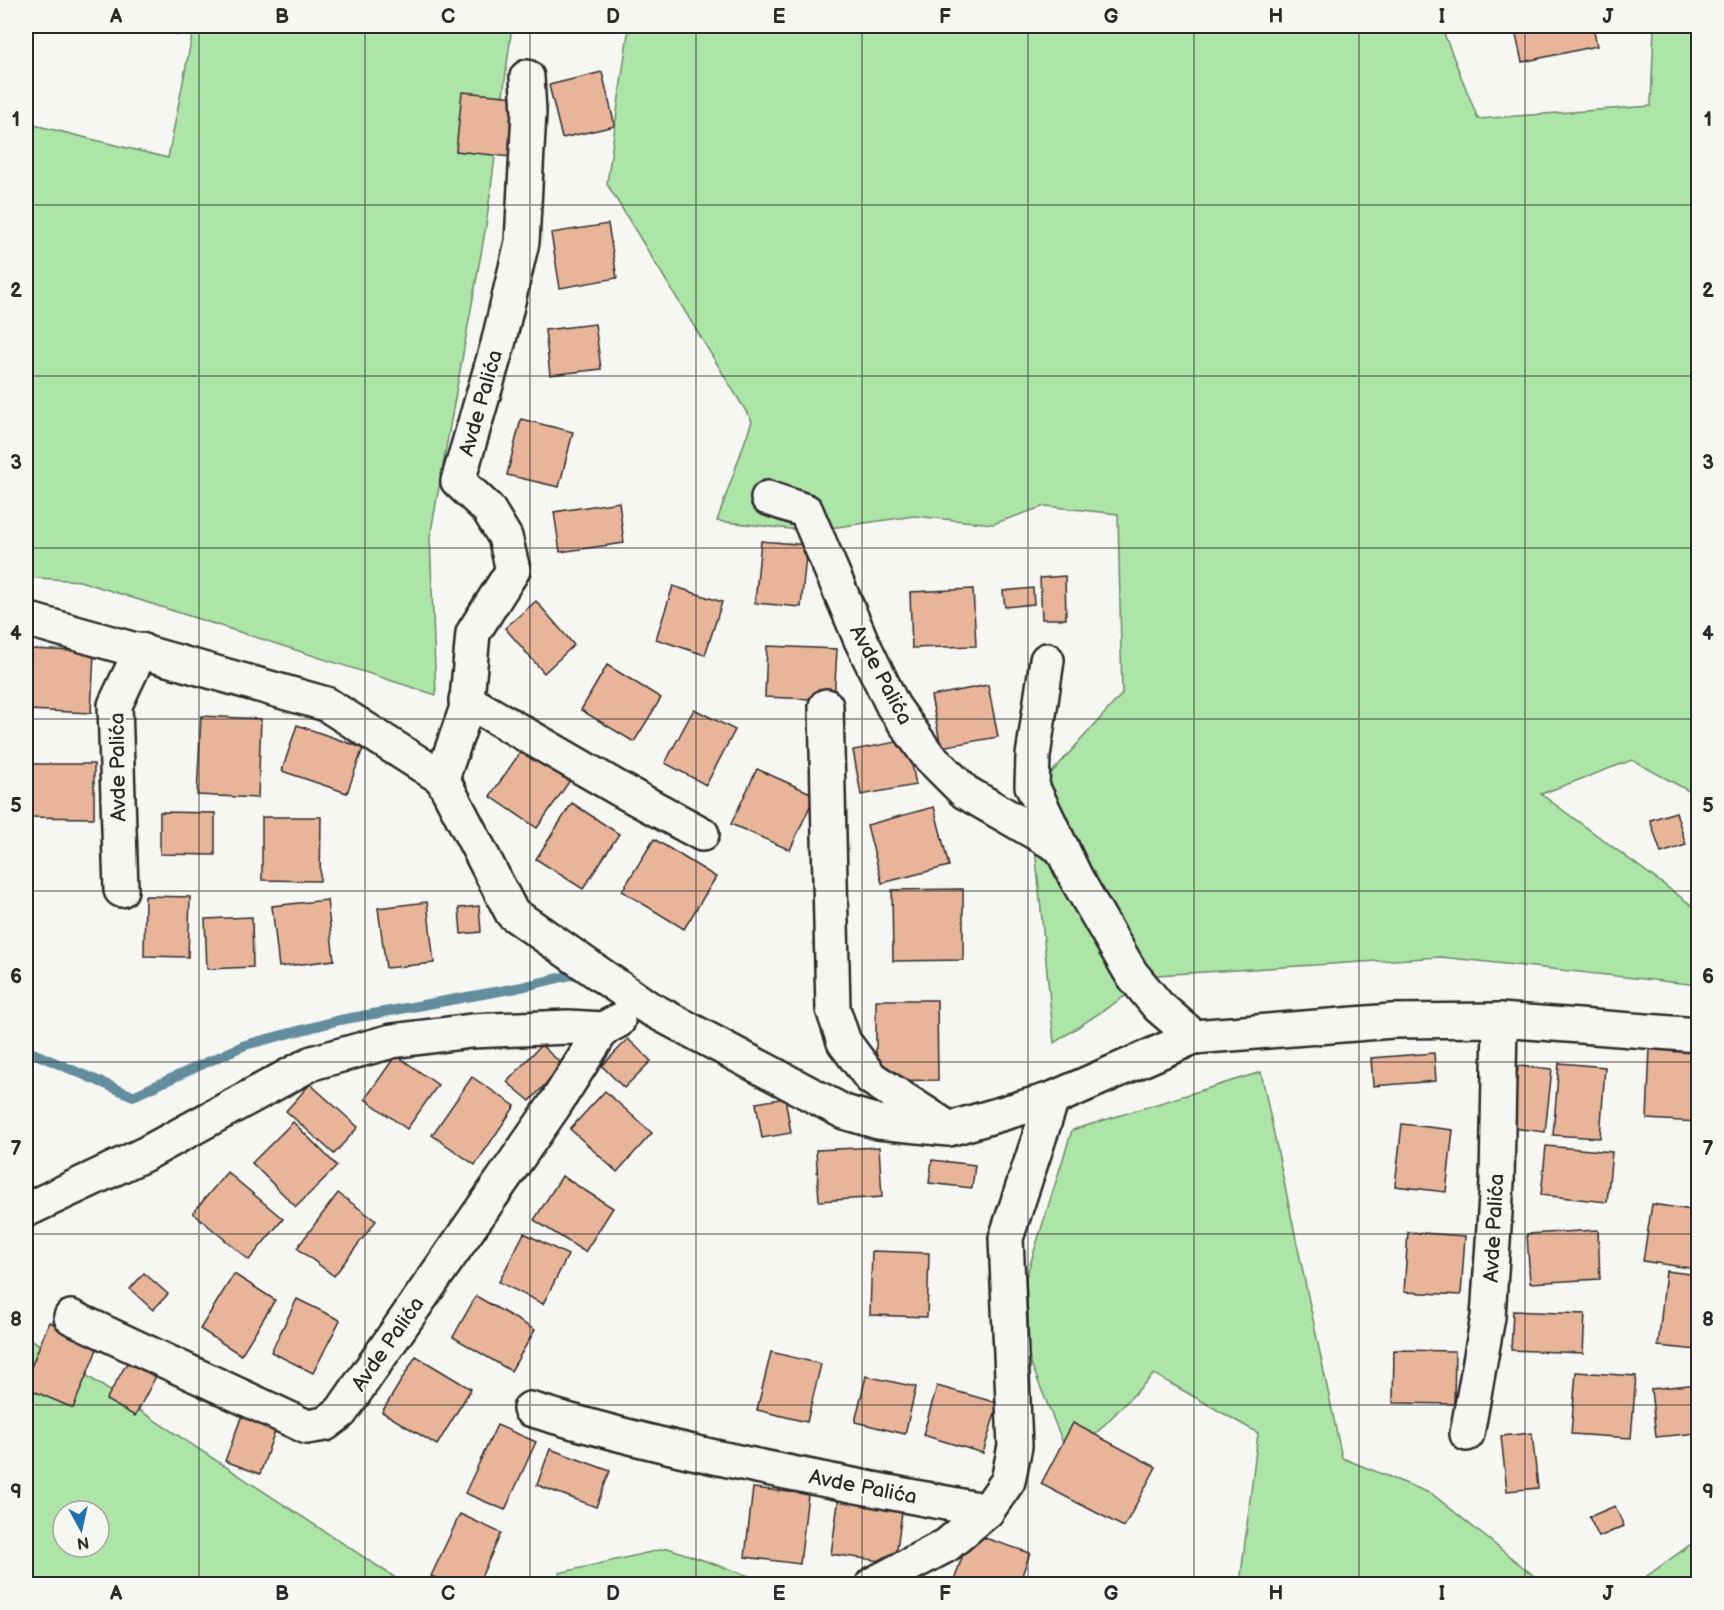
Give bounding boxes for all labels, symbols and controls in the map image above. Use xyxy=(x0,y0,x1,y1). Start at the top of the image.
text: A xyxy=(109,5,123,29)
text: B xyxy=(275,5,289,29)
text: C xyxy=(441,5,455,29)
text: D xyxy=(606,5,620,29)
text: E xyxy=(773,5,786,29)
text: F xyxy=(939,5,951,29)
text: G xyxy=(1104,5,1119,29)
text: H xyxy=(1269,5,1283,29)
text: I xyxy=(1439,5,1445,29)
text: J xyxy=(1603,5,1615,29)
text: 1 xyxy=(12,108,20,132)
text: 1 xyxy=(1704,108,1712,132)
text: 2 xyxy=(10,279,22,303)
text: 2 xyxy=(1702,279,1714,303)
street label: Avde Palića xyxy=(454,347,508,459)
text: 3 xyxy=(10,451,22,475)
text: 3 xyxy=(1702,451,1714,475)
street label: Avde Palića xyxy=(844,621,918,729)
text: 4 xyxy=(10,622,22,646)
text: 4 xyxy=(1702,622,1714,646)
street label: Avde Palića xyxy=(105,712,131,822)
text: 5 xyxy=(10,794,22,818)
text: 5 xyxy=(1702,794,1714,818)
text: 6 xyxy=(10,965,22,989)
text: 6 xyxy=(1702,965,1714,989)
text: 7 xyxy=(10,1137,22,1161)
text: 7 xyxy=(1702,1137,1714,1161)
street label: Avde Palića xyxy=(1479,1173,1509,1283)
street label: Avde Palića xyxy=(346,1292,430,1396)
text: 8 xyxy=(10,1308,22,1332)
text: 8 xyxy=(1702,1308,1714,1332)
street label: Avde Palića xyxy=(807,1464,919,1510)
text: 9 xyxy=(10,1480,22,1504)
text: 9 xyxy=(1702,1480,1714,1504)
north arrow xyxy=(51,1499,111,1559)
text: N xyxy=(76,1532,90,1553)
text: A xyxy=(109,1582,123,1606)
text: B xyxy=(275,1582,289,1606)
text: C xyxy=(441,1582,455,1606)
text: D xyxy=(606,1582,620,1606)
text: E xyxy=(773,1582,786,1606)
text: F xyxy=(939,1582,951,1606)
text: G xyxy=(1104,1582,1119,1606)
text: H xyxy=(1269,1582,1283,1606)
text: I xyxy=(1439,1582,1445,1606)
text: J xyxy=(1603,1582,1615,1606)

